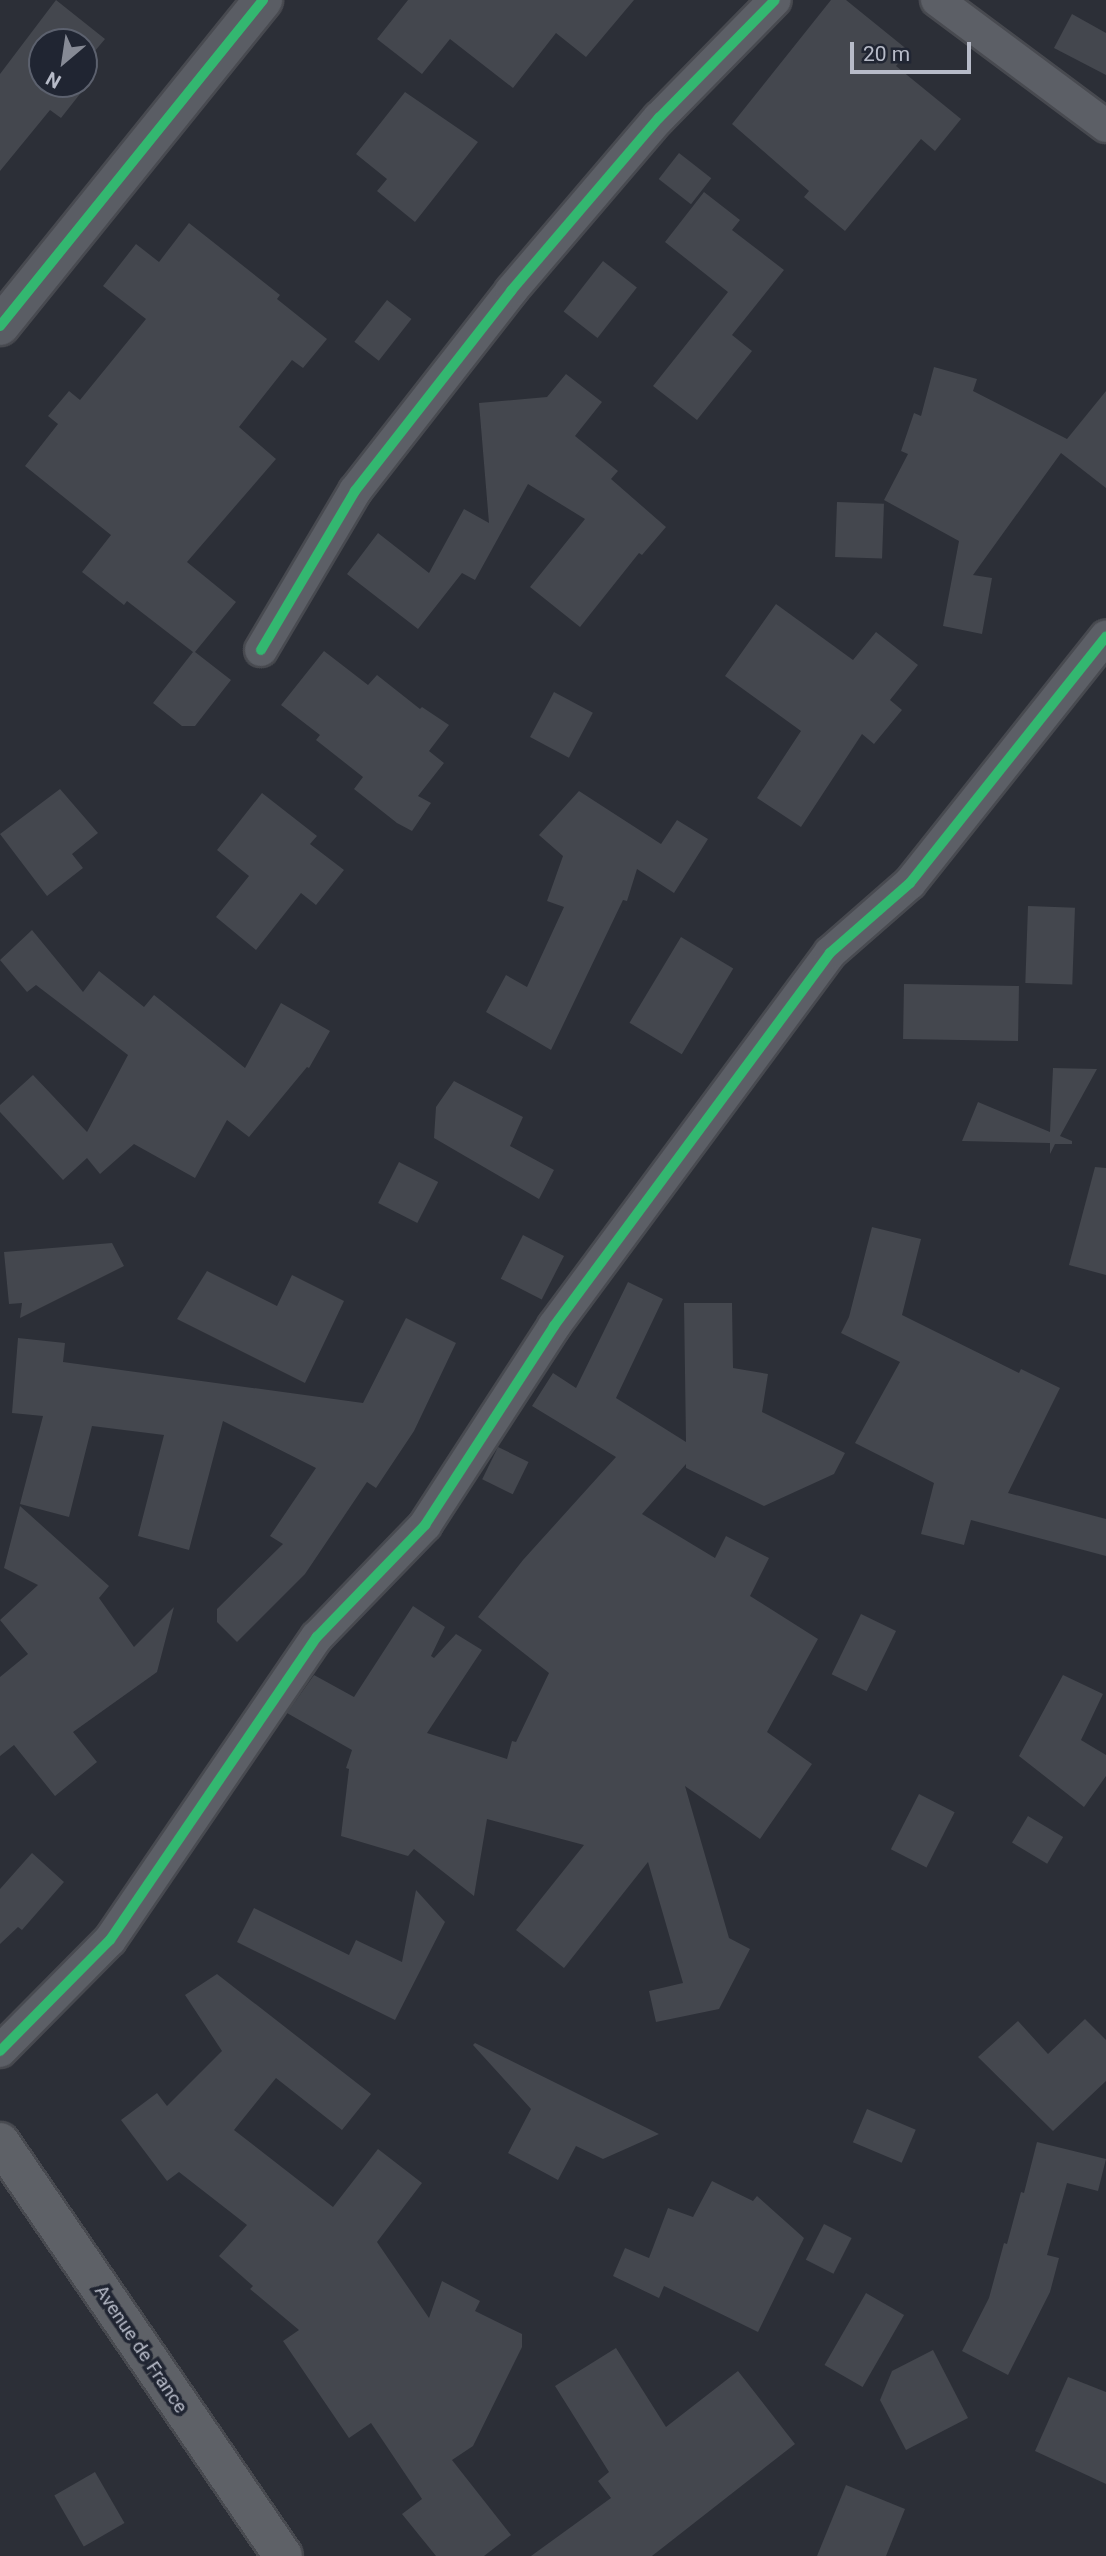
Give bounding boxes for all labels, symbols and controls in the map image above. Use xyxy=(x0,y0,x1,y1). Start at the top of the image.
north arrow xyxy=(28,28,98,98)
scale bar xyxy=(854,28,975,72)
text: 20 m xyxy=(863,42,910,66)
text: N xyxy=(42,67,65,93)
street label: Avenue de France xyxy=(90,2281,192,2417)

